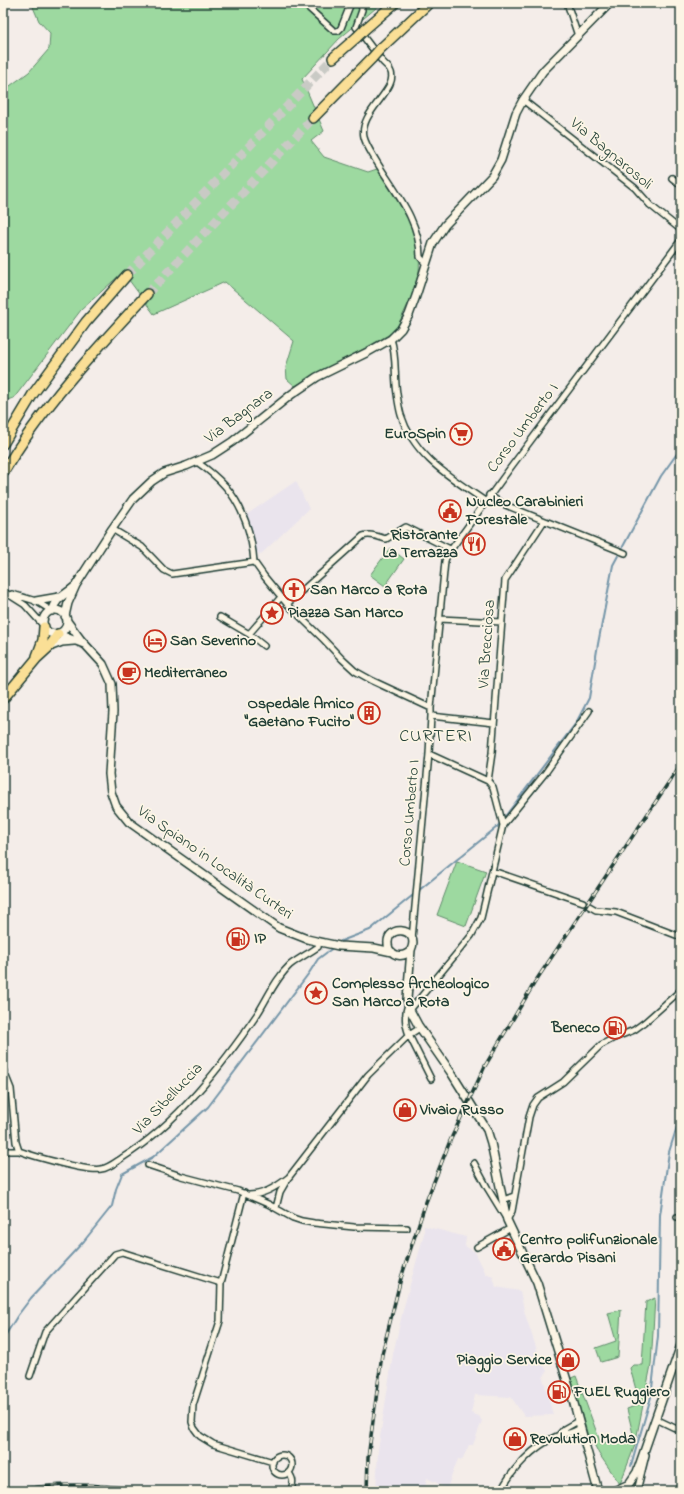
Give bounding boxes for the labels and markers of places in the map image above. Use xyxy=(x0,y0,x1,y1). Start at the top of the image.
supermarket icon: EuroSpin xyxy=(448,421,474,447)
place label: EuroSpin xyxy=(384,422,446,446)
place label: Nucleo Carabinieri Forestale xyxy=(465,490,583,532)
public building icon: Nucleo Carabinieri Forestale xyxy=(437,498,463,524)
place label: Ristorante La Terrazza xyxy=(382,523,459,565)
restaurant icon: Ristorante La Terrazza xyxy=(461,531,487,557)
church icon: San Marco a Rota xyxy=(281,577,307,603)
place label: San Marco a Rota xyxy=(310,578,428,602)
place icon: Piazza San Marco xyxy=(259,600,285,626)
place label: Piazza San Marco xyxy=(288,601,403,625)
hotel icon: San Severino xyxy=(142,628,168,654)
place label: San Severino xyxy=(170,629,256,653)
cafe icon: Mediterraneo xyxy=(116,660,142,686)
place label: Mediterraneo xyxy=(144,661,227,685)
place label: Ospedale Amico "Gaetano Fucito" xyxy=(243,692,354,734)
building icon: Ospedale Amico "Gaetano Fucito" xyxy=(356,700,382,726)
fuel station icon: IP xyxy=(225,926,251,952)
place label: IP xyxy=(254,927,267,951)
place label: Complesso Archeologico San Marco a Rota xyxy=(332,972,489,1014)
place icon: Complesso Archeologico San Marco a Rota xyxy=(303,980,329,1006)
fuel station icon: Beneco xyxy=(602,1015,628,1041)
place label: Beneco xyxy=(551,1016,600,1040)
shop icon: Vivaio Russo xyxy=(392,1097,418,1123)
place label: Vivaio Russo xyxy=(419,1098,504,1122)
place label: Centro polifunzionale Gerardo Pisani xyxy=(520,1228,658,1270)
public building icon: Centro polifunzionale Gerardo Pisani xyxy=(491,1236,517,1262)
shop icon: Piaggio Service xyxy=(555,1347,581,1373)
place label: Piaggio Service xyxy=(457,1348,553,1373)
fuel station icon: FUEL Ruggiero xyxy=(546,1379,572,1405)
place label: FUEL Ruggiero xyxy=(573,1380,670,1405)
shop icon: Revolution Moda xyxy=(502,1426,528,1452)
place label: Revolution Moda xyxy=(529,1427,636,1451)

